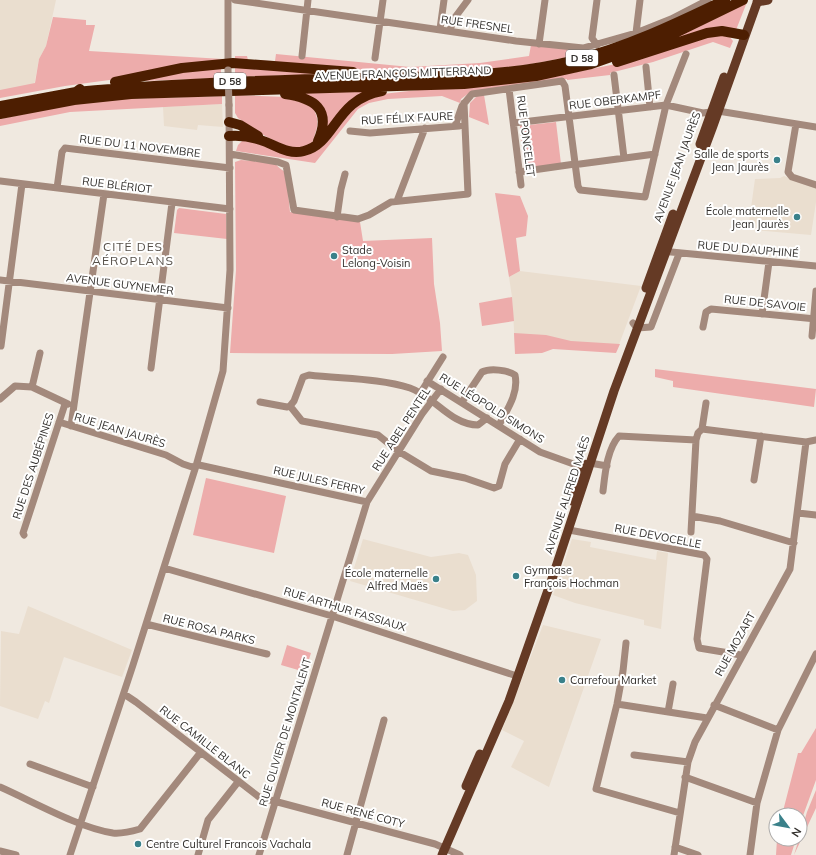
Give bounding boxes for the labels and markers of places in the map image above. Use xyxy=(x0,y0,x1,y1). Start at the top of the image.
place label: Salle de sports Jean Jaurès xyxy=(694,147,769,174)
marker: Salle de sports Jean Jaurès xyxy=(772,155,782,165)
place label: École maternelle Jean Jaurès xyxy=(706,204,789,231)
marker: École maternelle Jean Jaurès xyxy=(792,212,802,222)
place label: Stade Lelong-Voisin xyxy=(342,243,411,270)
marker: Stade Lelong-Voisin xyxy=(329,251,339,261)
place label: Gymnase François Hochman xyxy=(524,563,619,590)
place label: École maternelle Alfred Maës xyxy=(345,566,428,593)
marker: Gymnase François Hochman xyxy=(511,571,521,581)
marker: École maternelle Alfred Maës xyxy=(431,574,441,584)
place label: Carrefour Market xyxy=(570,673,656,687)
marker: Carrefour Market xyxy=(557,675,567,685)
place label: Centre Culturel Francois Vachala xyxy=(146,837,311,851)
marker: Centre Culturel Francois Vachala xyxy=(133,839,143,849)

